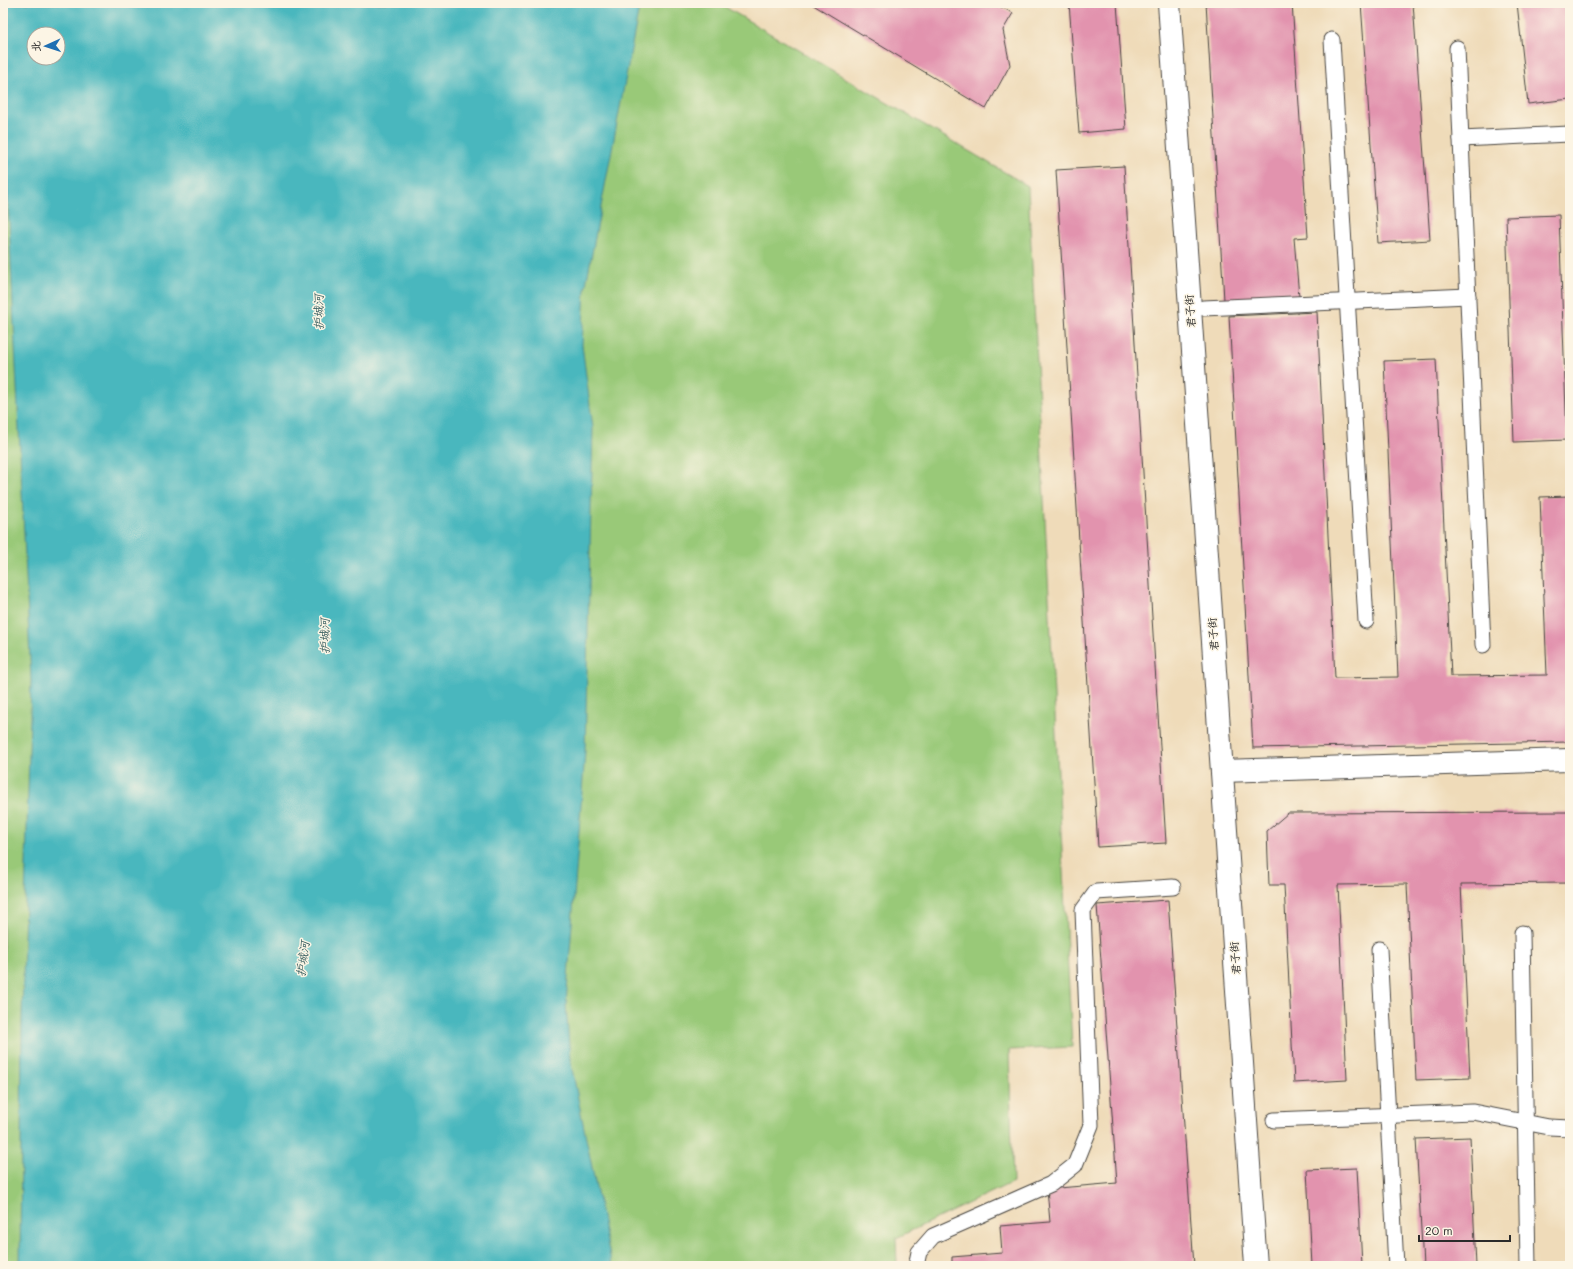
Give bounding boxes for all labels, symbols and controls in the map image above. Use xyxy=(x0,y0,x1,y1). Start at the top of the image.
north arrow xyxy=(26,26,66,66)
text: 北 xyxy=(28,41,43,52)
water label: 护城河 xyxy=(310,292,326,330)
street label: 君子街 xyxy=(1181,293,1198,328)
water label: 护城河 xyxy=(316,616,332,654)
street label: 君子街 xyxy=(1204,616,1221,651)
water label: 护城河 xyxy=(292,938,312,978)
street label: 君子街 xyxy=(1226,940,1243,975)
scale bar xyxy=(1419,1217,1510,1243)
text: 20 m xyxy=(1425,1222,1453,1238)

